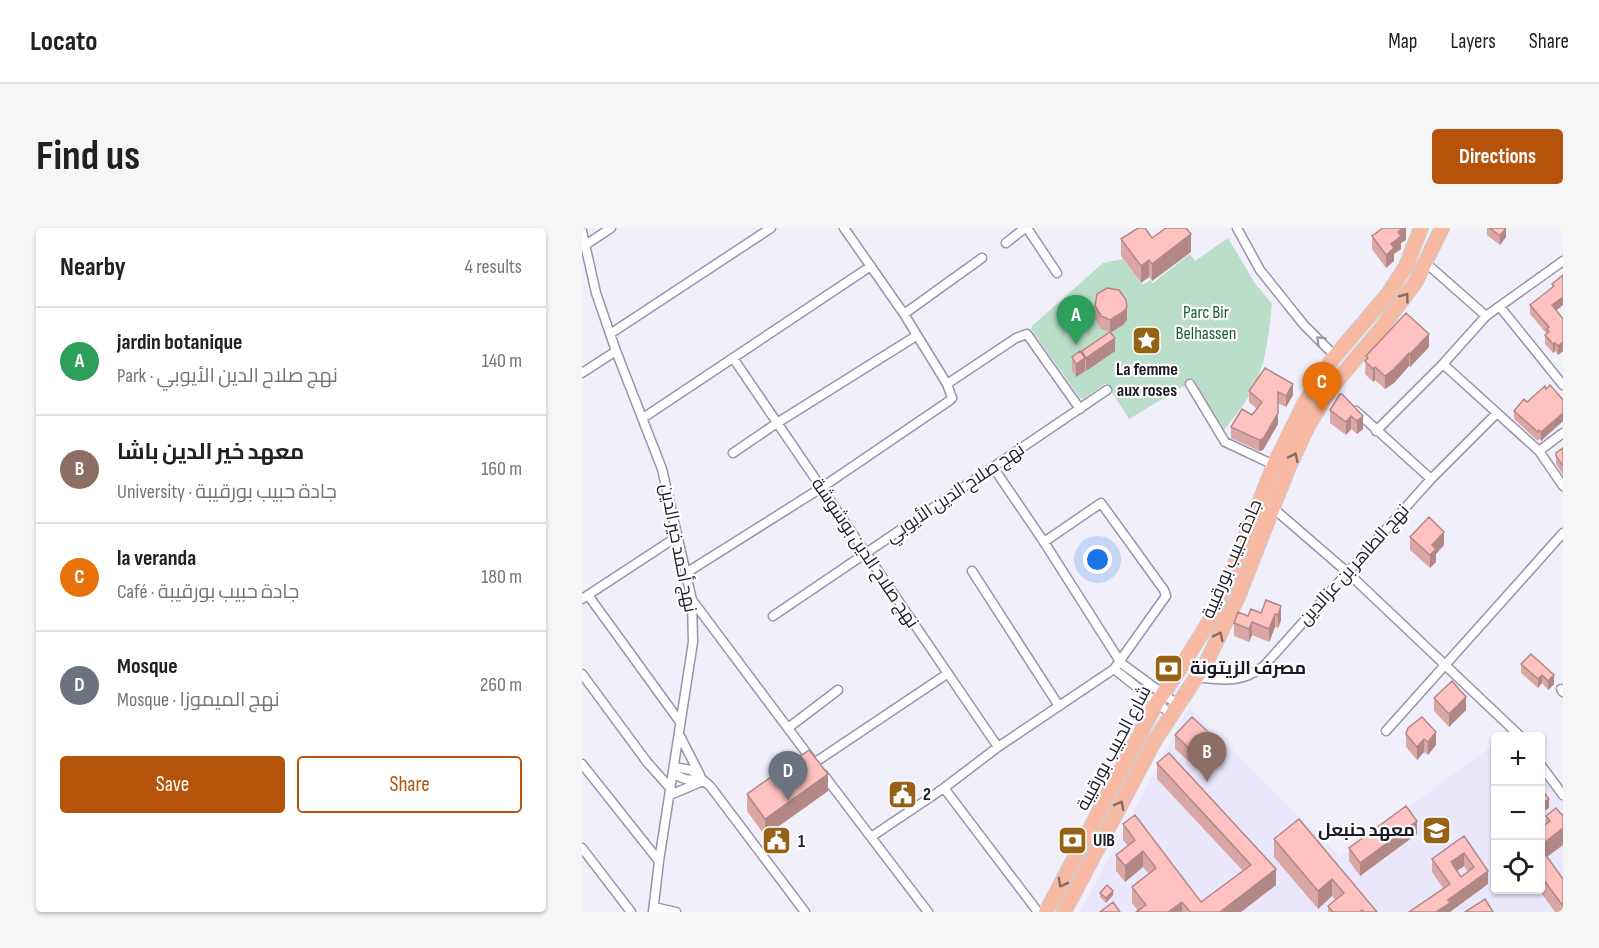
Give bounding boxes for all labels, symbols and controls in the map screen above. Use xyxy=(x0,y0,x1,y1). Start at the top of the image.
text: Locato xyxy=(30,25,97,58)
text: Map xyxy=(1388,29,1417,54)
text: Layers xyxy=(1450,29,1496,54)
text: Share xyxy=(1529,29,1569,54)
button: Directions xyxy=(1432,129,1563,184)
text: Find us xyxy=(36,131,140,182)
text: Nearby xyxy=(60,252,126,283)
text: 4 results xyxy=(465,255,522,279)
one-way arrow xyxy=(1397,293,1408,304)
pin: A xyxy=(1056,296,1096,345)
park label: Parc Bir Belhassen xyxy=(1176,302,1236,344)
place icon: La femme aux roses xyxy=(1131,324,1163,356)
text: jardin botanique xyxy=(117,329,242,356)
one-way arrow xyxy=(1316,336,1327,346)
text: A xyxy=(75,349,84,373)
text: 140 m xyxy=(482,349,522,373)
place label: La femme aux roses xyxy=(1116,359,1178,401)
pin: C xyxy=(1302,362,1342,412)
text: Park · نهج صلاح الدين الأيوبي xyxy=(117,364,338,388)
text: معهد خير الدين باشا xyxy=(117,439,304,466)
street label: نهج صلاح الدين الأيوبي xyxy=(882,439,1030,550)
one-way arrow xyxy=(1286,452,1298,463)
text: B xyxy=(75,457,84,481)
text: 160 m xyxy=(481,457,522,481)
street label: نهج صلاح الدين بوشوشة xyxy=(806,474,923,633)
text: University · جادة حبيب بورقيبة xyxy=(117,480,337,504)
street label: نهج أحمد خير الدين xyxy=(654,482,702,614)
street label: جادة حبيب بورقيبة xyxy=(1197,496,1267,622)
street label: نهج الطاهر بن عزالدين xyxy=(1294,500,1414,630)
text: la veranda xyxy=(117,545,196,572)
your location xyxy=(1083,545,1112,574)
text: C xyxy=(74,565,85,589)
text: 180 m xyxy=(481,565,522,589)
text: Café · جادة حبيب بورقيبة xyxy=(117,580,299,604)
one-way arrow xyxy=(1212,632,1223,643)
bank icon: مصرف الزيتونة xyxy=(1153,652,1185,684)
text: Mosque xyxy=(117,653,178,680)
place label: مصرف الزيتونة xyxy=(1190,658,1306,679)
text: D xyxy=(74,673,85,697)
text: 260 m xyxy=(480,673,522,697)
street label: شارع الحبيب بورقيبة xyxy=(1072,682,1157,814)
text: Mosque · نهج الميموزا xyxy=(117,688,280,712)
pin: B xyxy=(1188,732,1226,782)
map controls xyxy=(1491,732,1545,894)
button: + xyxy=(1491,732,1545,786)
pin: D xyxy=(768,752,808,801)
button: Save xyxy=(60,756,285,813)
button: Share xyxy=(297,756,522,813)
public building icon: 2 xyxy=(886,778,918,810)
place label: 2 xyxy=(923,784,931,805)
button: − xyxy=(1491,786,1545,840)
one-way arrow xyxy=(1113,800,1125,811)
school or university icon: معهد حنبعل xyxy=(1420,814,1452,846)
place label: معهد حنبعل xyxy=(1318,820,1415,841)
bank icon: UIB xyxy=(1056,824,1088,856)
public building icon: 1 xyxy=(761,825,793,857)
place label: UIB xyxy=(1093,830,1115,851)
place label: 1 xyxy=(798,831,805,852)
button: locate xyxy=(1491,840,1545,894)
one-way arrow xyxy=(1058,877,1069,888)

